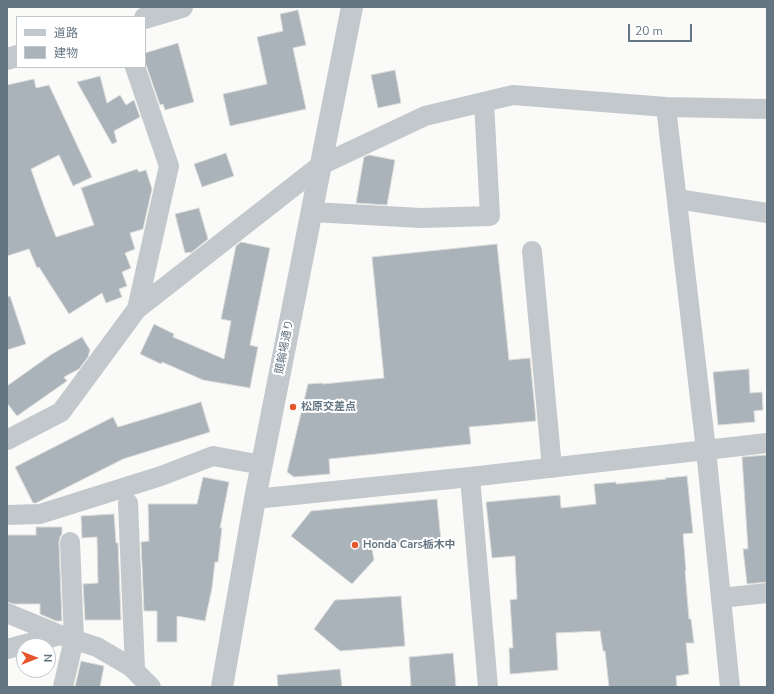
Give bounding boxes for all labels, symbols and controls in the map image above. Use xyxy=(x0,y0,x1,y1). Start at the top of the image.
legend xyxy=(16,16,146,68)
scale bar xyxy=(630,16,694,42)
text: 20 m xyxy=(635,23,663,39)
text: 道路 xyxy=(54,25,78,41)
text: 建物 xyxy=(54,45,78,61)
street label: 競輪場通り xyxy=(273,319,297,375)
place label: 松原交差点 xyxy=(301,400,356,414)
marker: 松原交差点 xyxy=(288,402,298,412)
place label: Honda Cars栃木中 xyxy=(363,538,456,552)
marker: Honda Cars栃木中 xyxy=(350,540,360,550)
north arrow xyxy=(16,638,56,678)
text: N xyxy=(40,654,55,662)

